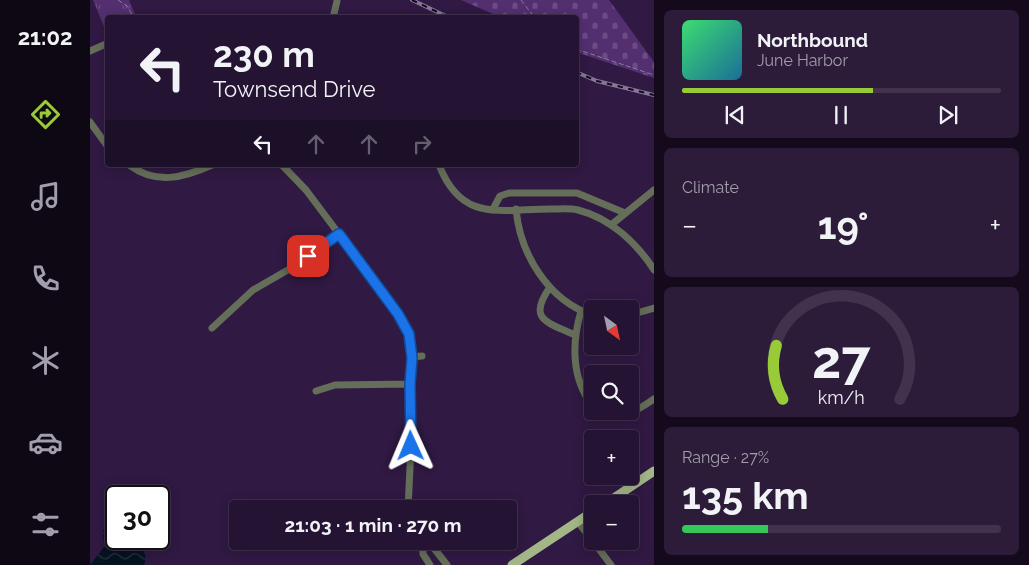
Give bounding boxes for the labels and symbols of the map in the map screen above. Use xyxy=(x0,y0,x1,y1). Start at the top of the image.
pin xyxy=(287,235,329,277)
north arrow xyxy=(584,300,639,355)
position arrow xyxy=(384,419,436,471)
speed limit sign: 30 xyxy=(105,485,170,550)

